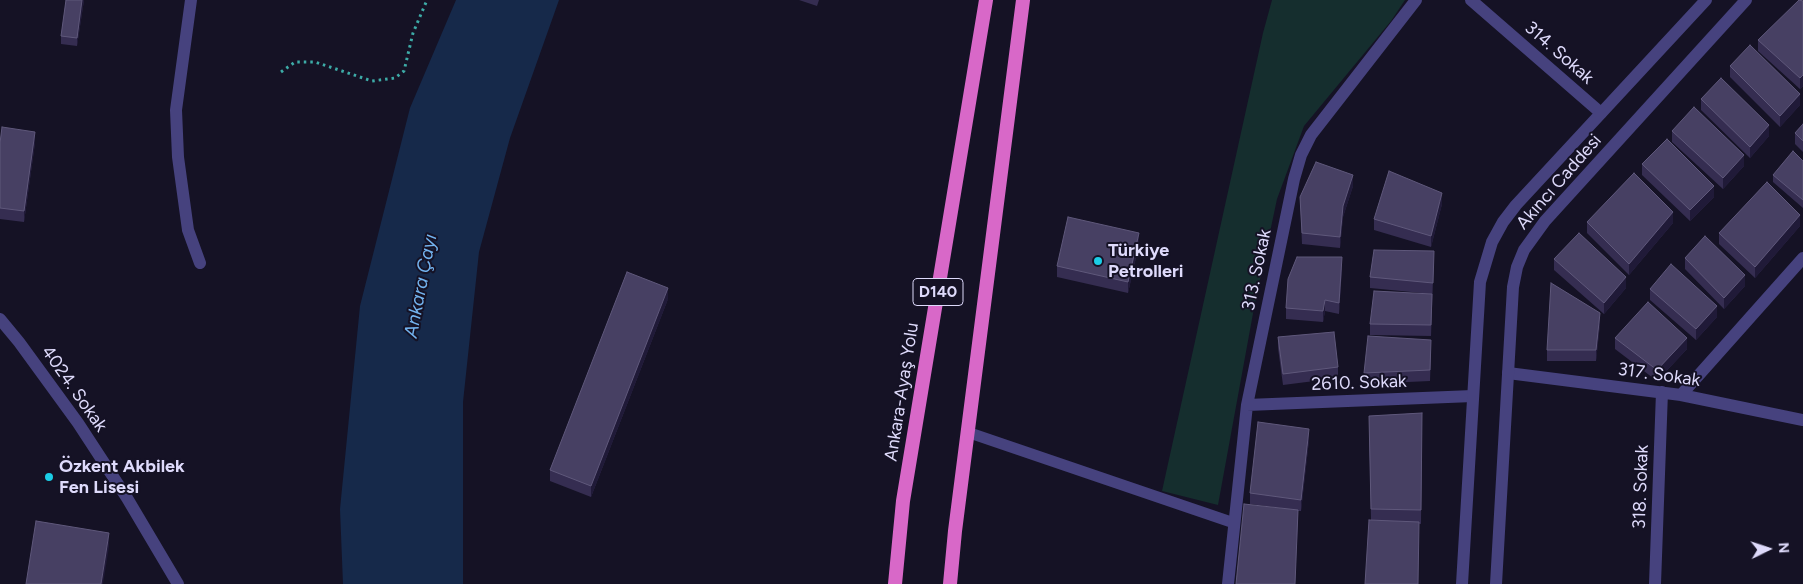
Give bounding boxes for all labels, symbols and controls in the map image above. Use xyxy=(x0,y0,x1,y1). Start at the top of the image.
street label: 314. Sokak xyxy=(1520,17,1598,89)
street label: Akıncı Caddesi xyxy=(1512,130,1606,234)
street label: 313. Sokak xyxy=(1238,227,1276,313)
water label: Ankara Çayı xyxy=(400,232,442,340)
place label: Türkiye Petrolleri xyxy=(1108,240,1184,282)
marker: Türkiye Petrolleri xyxy=(1092,255,1104,267)
road number: D140 xyxy=(913,278,963,306)
street label: Ankara-Ayaş Yolu xyxy=(880,321,924,463)
street label: 4024. Sokak xyxy=(36,342,112,436)
street label: 317. Sokak xyxy=(1616,359,1702,391)
street label: 2610. Sokak xyxy=(1311,371,1407,395)
street label: 318. Sokak xyxy=(1629,444,1653,530)
place label: Özkent Akbilek Fen Lisesi xyxy=(59,456,185,498)
marker: Özkent Akbilek Fen Lisesi xyxy=(43,471,55,483)
north arrow xyxy=(1743,524,1793,574)
text: N xyxy=(1775,542,1792,554)

